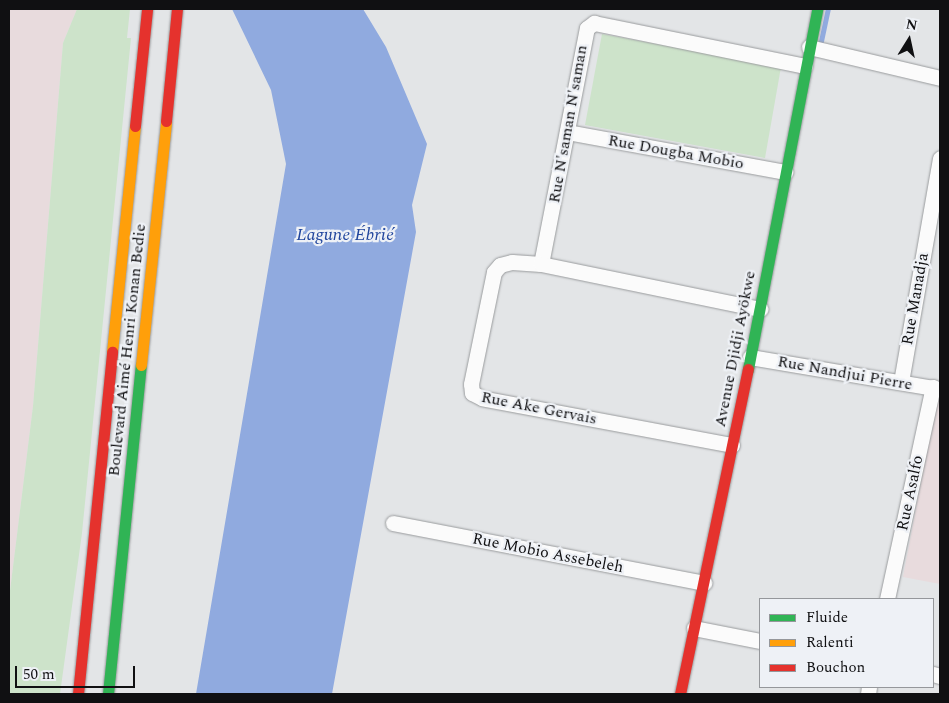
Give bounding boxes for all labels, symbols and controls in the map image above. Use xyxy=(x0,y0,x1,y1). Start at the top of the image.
text: N xyxy=(904,13,919,36)
north arrow xyxy=(884,15,934,65)
street label: Rue N'saman N'saman xyxy=(545,44,591,204)
street label: Rue Dougba Mobio xyxy=(607,131,745,173)
street label: Boulevard Aimé Henri Konan Bedie xyxy=(104,223,150,477)
water label: Lagune Ébrié xyxy=(296,224,394,246)
street label: Rue Manadja xyxy=(897,251,933,347)
street label: Avenue Djidji Ayökwe xyxy=(710,269,760,429)
street label: Rue Nandjui Pierre xyxy=(776,352,914,394)
street label: Rue Ake Gervais xyxy=(480,387,598,429)
street label: Rue Asalfo xyxy=(893,454,927,532)
street label: Rue Mobio Assebeleh xyxy=(471,529,625,577)
legend xyxy=(759,598,934,688)
text: Fluide xyxy=(806,606,848,629)
text: Ralenti xyxy=(806,631,854,654)
scale bar xyxy=(18,656,138,688)
text: Bouchon xyxy=(806,656,865,679)
text: 50 m xyxy=(23,663,55,686)

